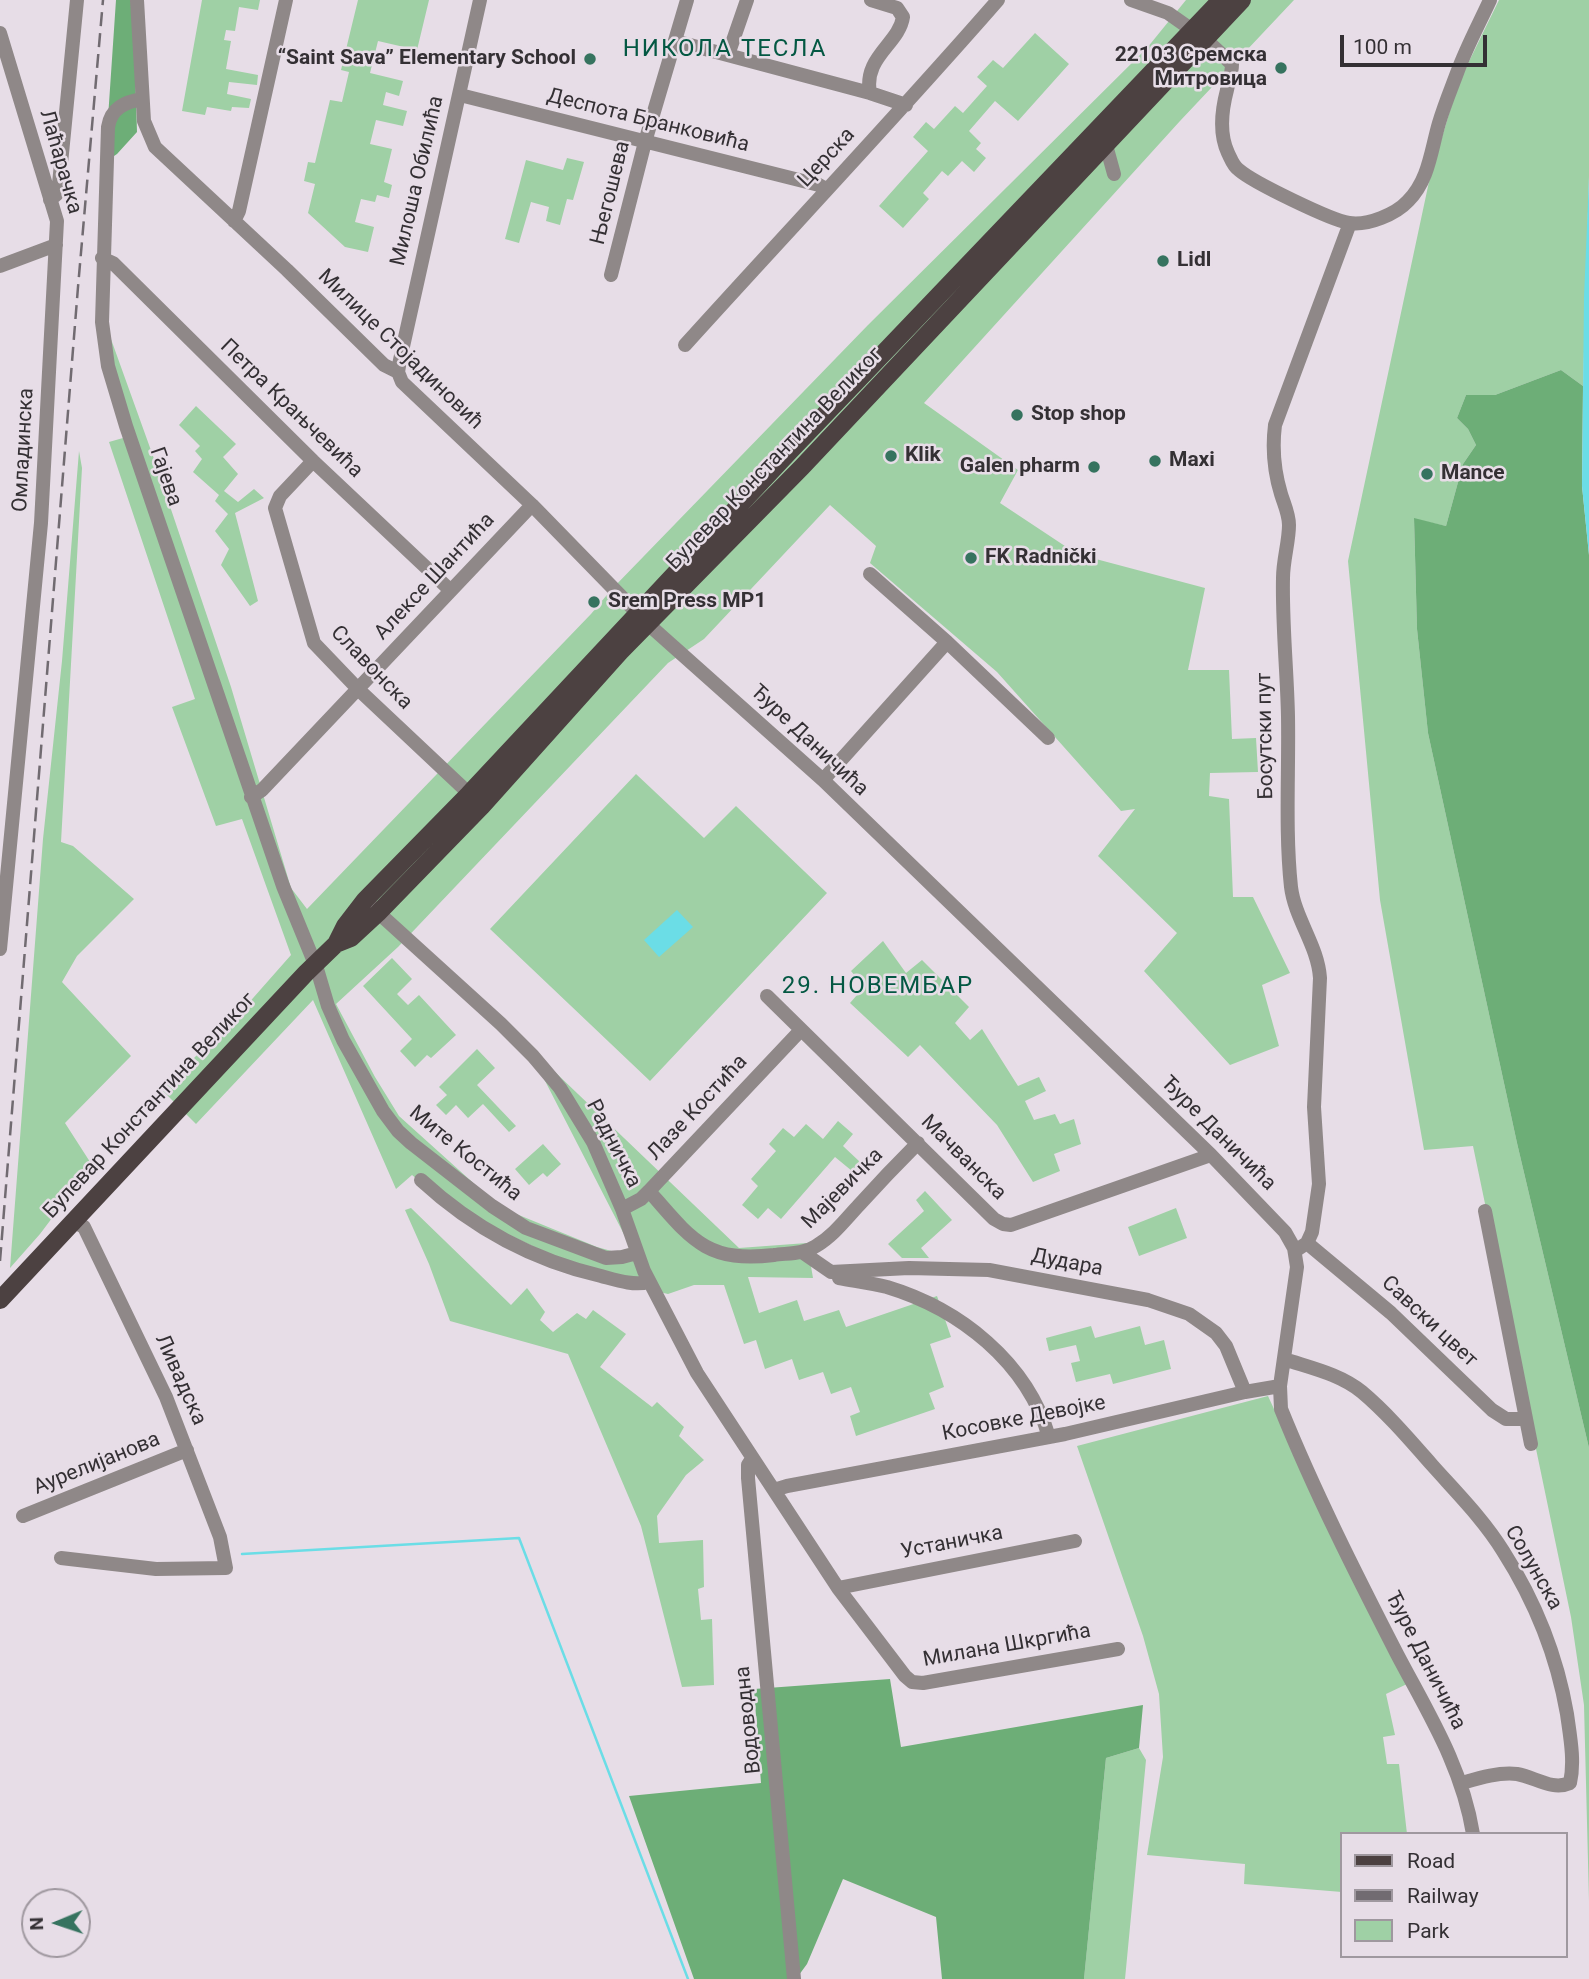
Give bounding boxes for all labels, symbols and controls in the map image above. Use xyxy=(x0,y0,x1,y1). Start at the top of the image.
scale bar xyxy=(1344,21,1491,65)
text: 100 m xyxy=(1353,35,1412,59)
district label: НИКОЛА ТЕСЛА xyxy=(624,36,826,64)
place label: 22103 Сремска Митровица xyxy=(1115,43,1267,93)
place label: “Saint Sava” Elementary School xyxy=(278,46,576,72)
marker: “Saint Sava” Elementary School xyxy=(582,51,598,67)
marker: 22103 Сремска Митровица xyxy=(1273,60,1289,76)
street label: Деспота Бранковића xyxy=(544,84,752,158)
street label: Милоша Обилића xyxy=(386,93,450,269)
street label: Лаћарачка xyxy=(33,107,87,217)
street label: Церска xyxy=(793,123,861,193)
street label: Његошева xyxy=(586,139,636,247)
place label: Lidl xyxy=(1177,248,1211,274)
marker: Lidl xyxy=(1155,253,1171,269)
street label: Милице Стојадиновић xyxy=(312,264,488,436)
street label: Петра Крањчевића xyxy=(214,334,368,484)
street label: Булевар Константина Великог xyxy=(662,342,888,576)
street label: Омладинска xyxy=(8,387,40,513)
place label: Stop shop xyxy=(1031,402,1126,428)
marker: Stop shop xyxy=(1009,407,1025,423)
place label: Klik xyxy=(905,443,941,469)
street label: Гајева xyxy=(143,444,187,510)
marker: Klik xyxy=(883,448,899,464)
place label: Maxi xyxy=(1169,448,1215,474)
marker: Maxi xyxy=(1147,453,1163,469)
place label: Galen pharm xyxy=(960,454,1080,480)
marker: Galen pharm xyxy=(1086,459,1102,475)
place label: Mance xyxy=(1441,461,1505,487)
marker: Mance xyxy=(1419,466,1435,482)
street label: Алексе Шантића xyxy=(370,508,500,646)
place label: FK Radnički xyxy=(985,545,1097,571)
marker: FK Radnički xyxy=(963,550,979,566)
place label: Srem Press MP1 xyxy=(608,589,766,615)
marker: Srem Press MP1 xyxy=(586,594,602,610)
street label: Славонска xyxy=(325,621,417,715)
street label: Босутски пут xyxy=(1252,672,1280,800)
street label: Ђуре Даничића xyxy=(745,680,873,802)
district label: 29. НОВЕМБАР xyxy=(783,973,973,1001)
street label: Булевар Константина Великог xyxy=(39,988,261,1224)
street label: Лазе Костића xyxy=(643,1050,753,1166)
street label: Ђуре Даничића xyxy=(1155,1071,1281,1197)
street label: Радничка xyxy=(580,1096,646,1192)
street label: Мите Костића xyxy=(404,1101,526,1207)
street label: Мачванска xyxy=(915,1110,1011,1206)
street label: Мајевичка xyxy=(797,1143,889,1235)
street label: Дудара xyxy=(1029,1244,1105,1282)
street label: Савски цвет xyxy=(1376,1271,1482,1373)
street label: Ливадска xyxy=(149,1331,211,1429)
street label: Косовке Девојке xyxy=(940,1391,1108,1447)
street label: Аурелијанова xyxy=(30,1427,164,1501)
street label: Устаничка xyxy=(899,1521,1005,1565)
street label: Солунска xyxy=(1499,1521,1567,1615)
street label: Ђуре Даничића xyxy=(1379,1588,1471,1734)
street label: Милана Шкргића xyxy=(921,1619,1093,1673)
street label: Водоводна xyxy=(731,1665,767,1775)
legend xyxy=(1340,1832,1568,1958)
text: Road xyxy=(1407,1849,1455,1873)
text: Railway xyxy=(1407,1884,1479,1908)
north arrow xyxy=(21,1888,91,1958)
text: N xyxy=(25,1917,48,1931)
text: Park xyxy=(1407,1919,1449,1943)

